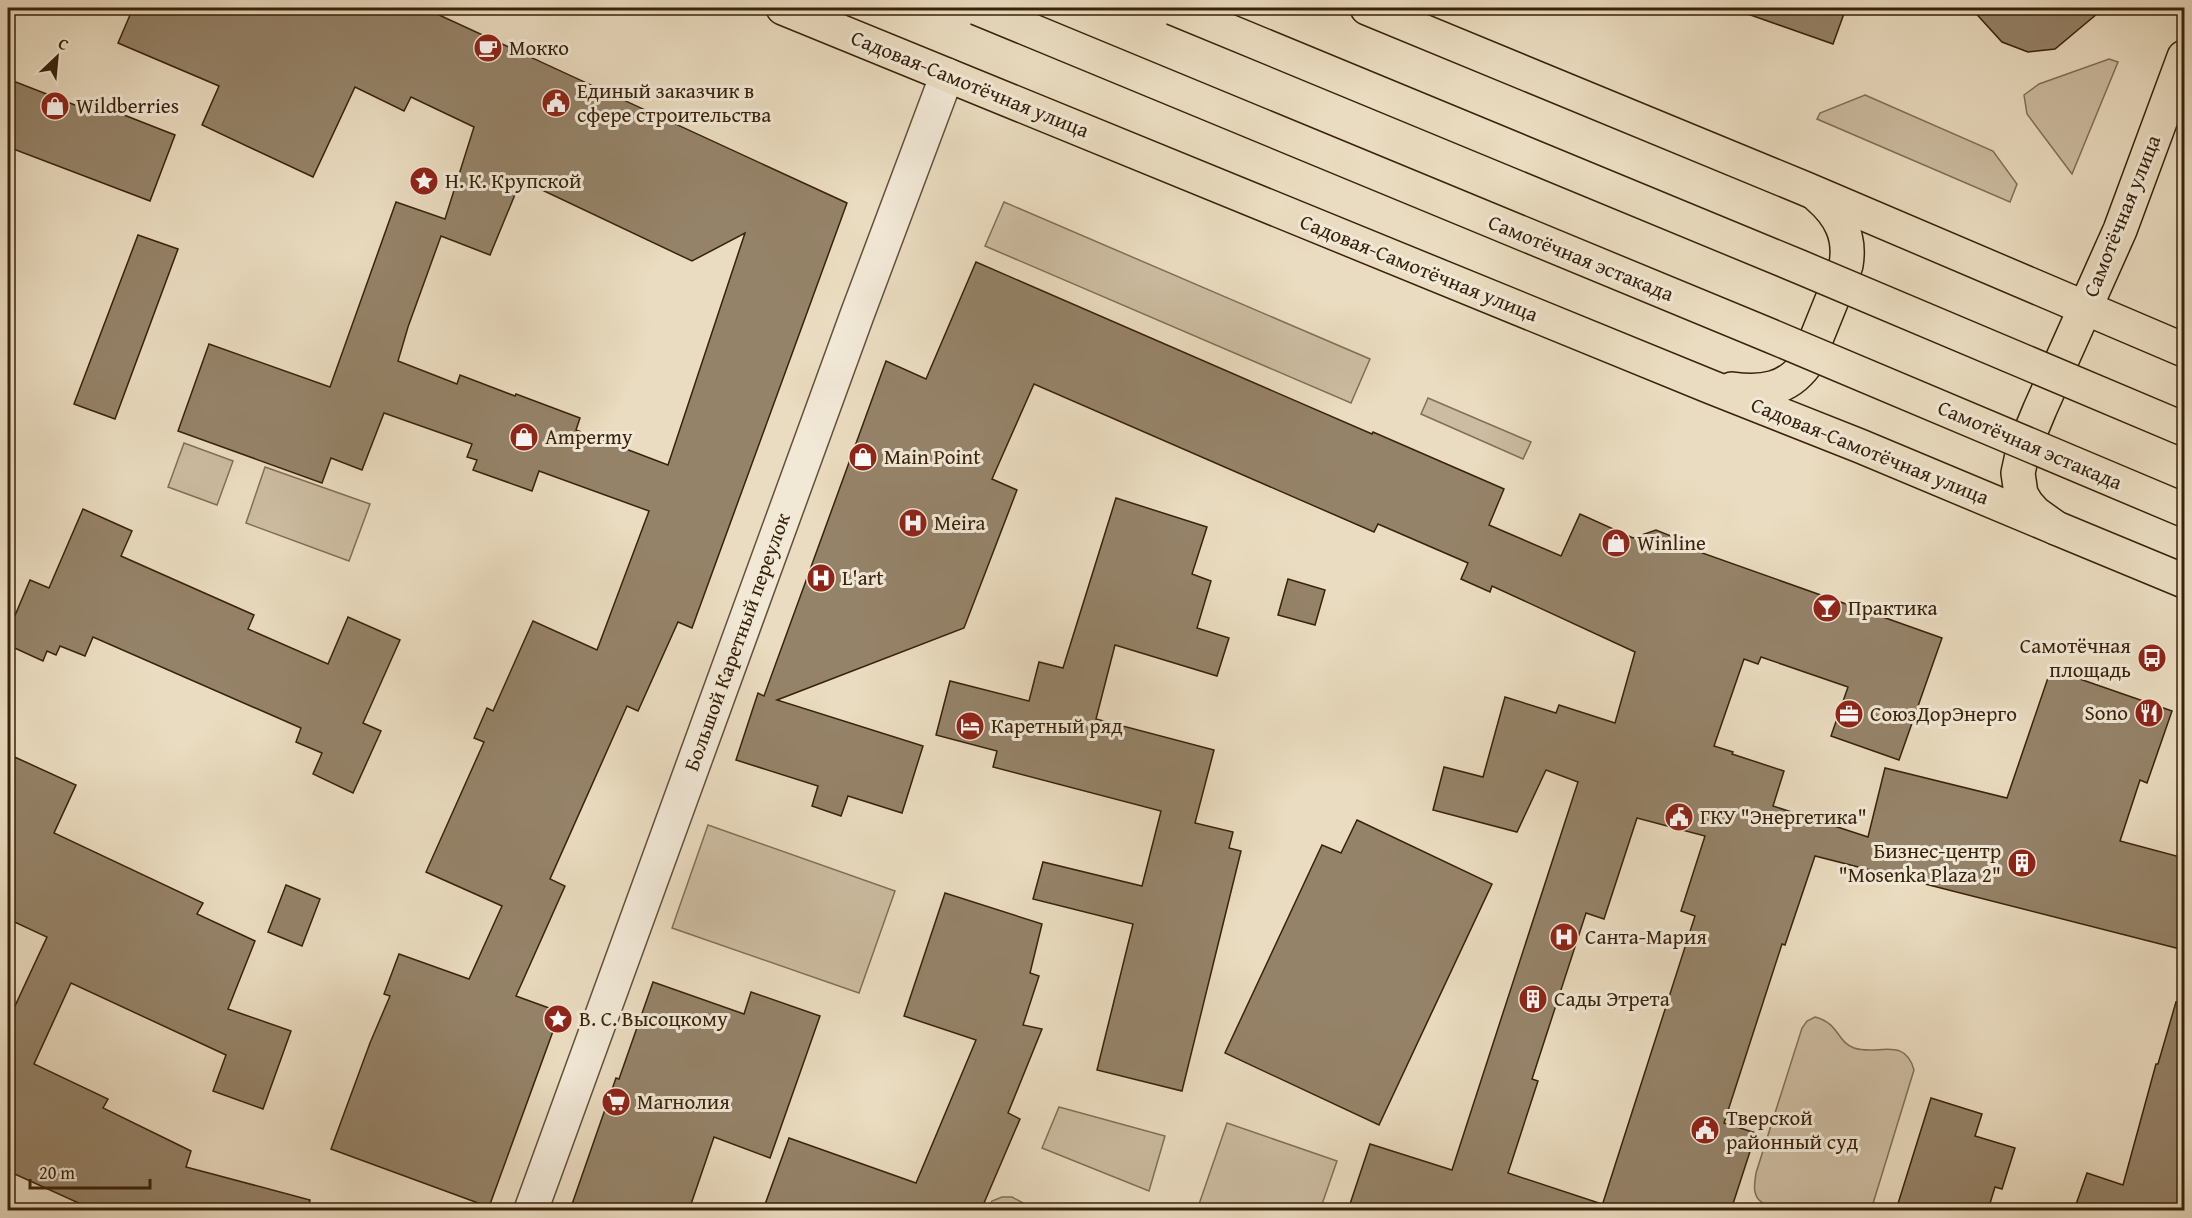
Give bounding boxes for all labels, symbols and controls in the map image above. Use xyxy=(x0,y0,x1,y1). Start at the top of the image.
street label: Садовая-Самотёчная улица xyxy=(847,22,1094,146)
north arrow xyxy=(27,27,87,87)
text: С xyxy=(54,31,73,56)
cafe icon: Мокко xyxy=(472,32,504,64)
place label: Мокко xyxy=(509,32,569,63)
place label: Единый заказчик в сфере строительства xyxy=(577,75,771,130)
public building icon: Единый заказчик в сфере строительства xyxy=(540,87,572,119)
shop icon: Wildberries xyxy=(39,90,71,122)
place label: Wildberries xyxy=(76,90,179,121)
street label: Самотёчная улица xyxy=(2075,130,2168,302)
place icon: Н. К. Крупской xyxy=(408,165,440,197)
place label: Н. К. Крупской xyxy=(445,165,582,196)
street label: Садовая-Самотёчная улица xyxy=(1296,206,1543,330)
street label: Самотёчная эстакада xyxy=(1484,206,1679,309)
street label: Садовая-Самотёчная улица xyxy=(1747,389,1994,513)
street label: Самотёчная эстакада xyxy=(1933,392,2127,497)
shop icon: Ampermy xyxy=(508,421,540,453)
place label: Ampermy xyxy=(545,421,633,452)
shop icon: Main Point xyxy=(847,441,879,473)
place label: Main Point xyxy=(884,441,981,472)
hospital icon: Meira xyxy=(897,507,929,539)
place label: Meira xyxy=(934,507,985,538)
street label: Большой Каретный переулок xyxy=(675,508,798,775)
shop icon: Winline xyxy=(1600,527,1632,559)
place label: Winline xyxy=(1637,527,1706,558)
hospital icon: L'art xyxy=(805,562,837,594)
place label: L'art xyxy=(842,562,884,593)
bar icon: Практика xyxy=(1811,592,1843,624)
place label: Практика xyxy=(1848,592,1937,623)
place label: Самотёчная площадь xyxy=(2020,630,2131,685)
bus stop icon: Самотёчная площадь xyxy=(2136,642,2168,674)
place label: Sono xyxy=(2085,697,2128,728)
restaurant icon: Sono xyxy=(2133,697,2165,729)
office icon: СоюзДорЭнерго xyxy=(1833,698,1865,730)
place label: СоюзДорЭнерго xyxy=(1870,698,2017,729)
hotel icon: Каретный ряд xyxy=(954,710,986,742)
place label: Каретный ряд xyxy=(991,710,1123,741)
public building icon: ГКУ "Энергетика" xyxy=(1663,801,1695,833)
place label: ГКУ "Энергетика" xyxy=(1700,801,1867,832)
place label: Бизнес-центр "Mosenka Plaza 2" xyxy=(1838,835,2001,890)
building icon: Бизнес-центр "Mosenka Plaza 2" xyxy=(2006,847,2038,879)
hospital icon: Санта-Мария xyxy=(1548,921,1580,953)
place label: Санта-Мария xyxy=(1585,921,1707,952)
building icon: Сады Этрета xyxy=(1517,983,1549,1015)
place label: Сады Этрета xyxy=(1554,983,1670,1014)
place icon: В. С. Высоцкому xyxy=(542,1003,574,1035)
place label: В. С. Высоцкому xyxy=(579,1003,728,1034)
supermarket icon: Магнолия xyxy=(600,1086,632,1118)
place label: Магнолия xyxy=(637,1086,730,1117)
place label: Тверской районный суд xyxy=(1726,1102,1859,1157)
public building icon: Тверской районный суд xyxy=(1689,1114,1721,1146)
scale bar xyxy=(30,1152,150,1190)
text: 20 m xyxy=(39,1159,75,1186)

